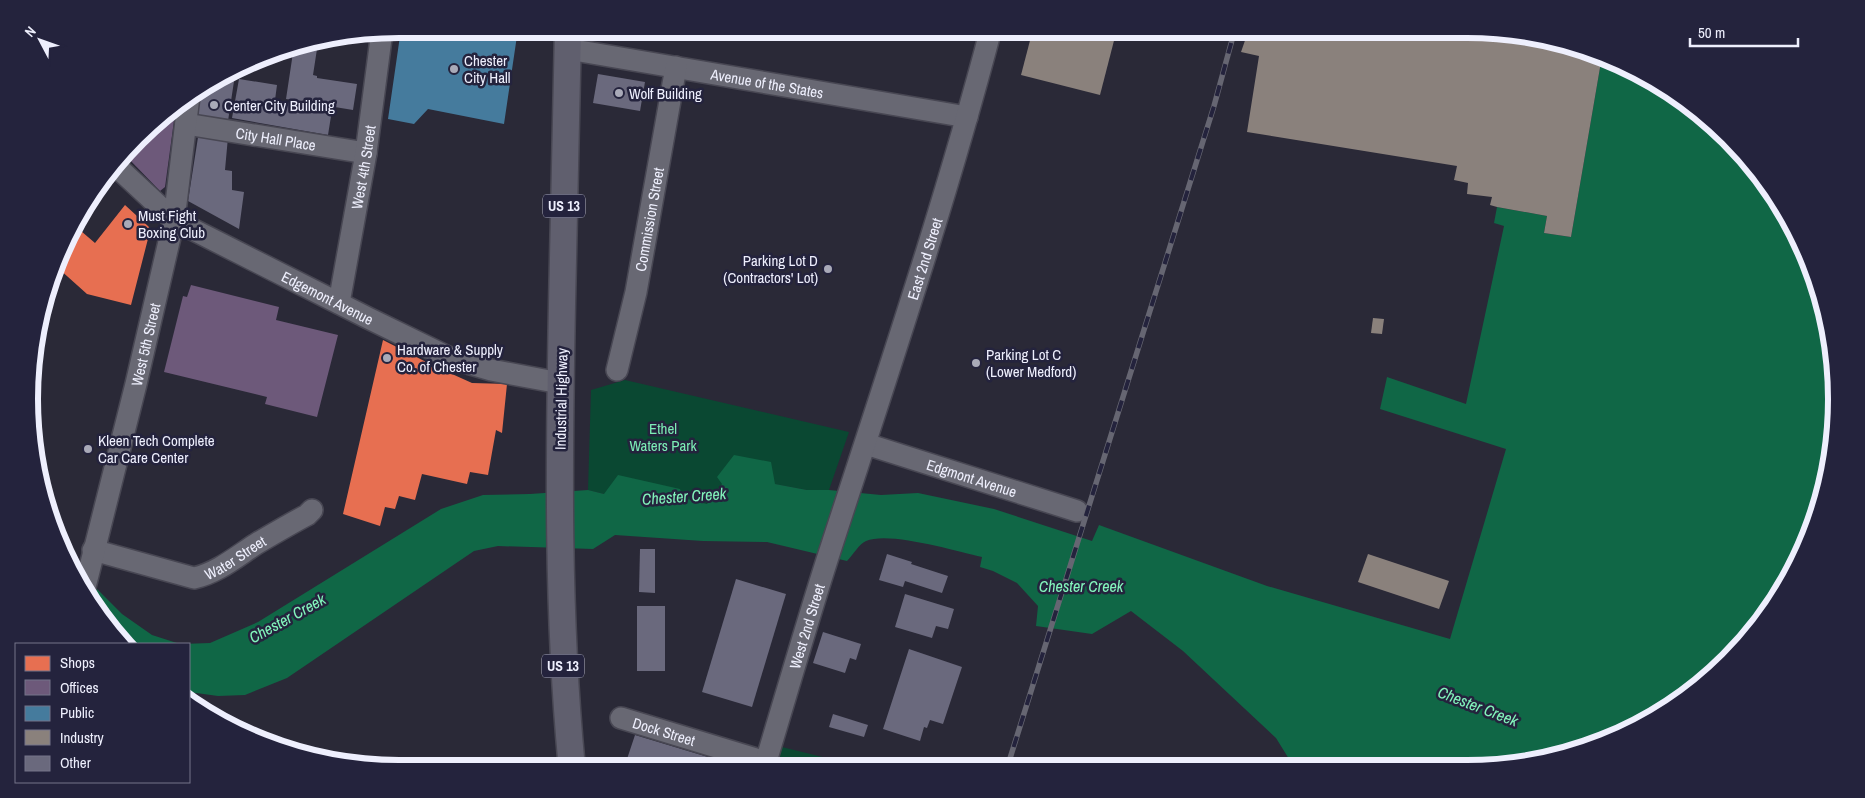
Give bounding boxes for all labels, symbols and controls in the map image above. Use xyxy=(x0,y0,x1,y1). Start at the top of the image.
north arrow xyxy=(15,15,65,65)
scale bar xyxy=(1690,15,1798,47)
text: N xyxy=(21,22,40,41)
text: 50 m xyxy=(1698,22,1725,43)
place label: Chester City Hall xyxy=(464,50,510,88)
marker: Chester City Hall xyxy=(448,63,460,75)
street label: Avenue of the States xyxy=(708,63,825,103)
place label: Wolf Building xyxy=(629,83,702,104)
marker: Wolf Building xyxy=(613,87,625,99)
place label: Center City Building xyxy=(224,95,335,116)
marker: Center City Building xyxy=(208,99,220,111)
street label: City Hall Place xyxy=(234,122,318,155)
street label: West 4th Street xyxy=(346,123,380,211)
street label: Commission Street xyxy=(629,165,669,273)
road number: US 13 xyxy=(543,195,585,218)
place label: Must Fight Boxing Club xyxy=(138,205,205,243)
street label: East 2nd Street xyxy=(902,214,947,302)
marker: Must Fight Boxing Club xyxy=(122,218,134,230)
place label: Parking Lot D (Contractors' Lot) xyxy=(723,250,818,288)
marker: Parking Lot D (Contractors' Lot) xyxy=(822,263,834,275)
street label: Edgemont Avenue xyxy=(278,266,377,330)
street label: West 5th Street xyxy=(125,300,165,388)
place label: Hardware & Supply Co. of Chester xyxy=(397,339,504,377)
place label: Parking Lot C (Lower Medford) xyxy=(986,344,1076,382)
street label: Industrial Highway xyxy=(550,347,572,450)
marker: Hardware & Supply Co. of Chester xyxy=(381,352,393,364)
marker: Parking Lot C (Lower Medford) xyxy=(970,357,982,369)
park label: Ethel Waters Park xyxy=(629,418,697,456)
place label: Kleen Tech Complete Car Care Center xyxy=(98,430,215,468)
marker: Kleen Tech Complete Car Care Center xyxy=(82,443,94,455)
street label: Edgmont Avenue xyxy=(924,453,1020,502)
water label: Chester Creek xyxy=(641,482,727,510)
street label: Water Street xyxy=(201,530,270,584)
water label: Chester Creek xyxy=(1039,575,1124,597)
street label: West 2nd Street xyxy=(784,580,830,671)
water label: Chester Creek xyxy=(245,588,330,648)
legend xyxy=(15,643,190,783)
text: Shops xyxy=(60,652,95,673)
road number: US 13 xyxy=(542,654,584,678)
text: Offices xyxy=(60,677,99,698)
water label: Chester Creek xyxy=(1435,681,1522,732)
text: Public xyxy=(60,702,94,723)
street label: Dock Street xyxy=(630,712,698,751)
text: Industry xyxy=(60,727,105,748)
text: Other xyxy=(60,752,91,773)

